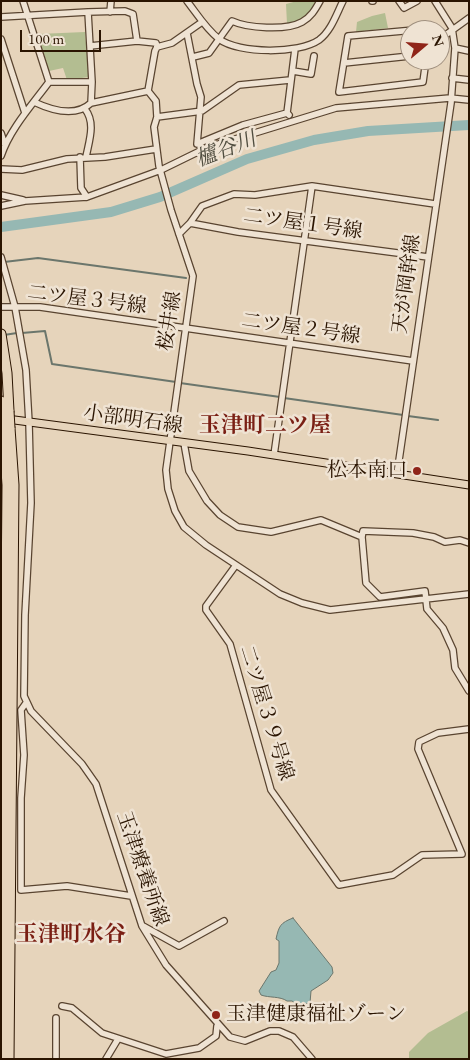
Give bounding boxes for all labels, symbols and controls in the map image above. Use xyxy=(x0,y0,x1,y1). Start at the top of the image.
scale bar xyxy=(22,20,104,52)
north arrow xyxy=(400,20,450,70)
text: 100 m xyxy=(28,29,64,48)
text: N xyxy=(428,32,449,49)
water label: 櫨谷川 xyxy=(192,127,260,173)
street label: 二ツ屋１号線 xyxy=(242,204,364,244)
street label: 天が岡幹線 xyxy=(388,233,426,335)
street label: 二ツ屋３号線 xyxy=(26,281,148,319)
street label: 桜井線 xyxy=(153,289,187,353)
street label: 二ツ屋２号線 xyxy=(240,309,362,349)
street label: 小部明石線 xyxy=(82,401,184,439)
district label: 玉津町二ツ屋 xyxy=(199,413,331,439)
place label: 松本南口 xyxy=(327,459,407,483)
marker: 松本南口 xyxy=(411,465,423,477)
street label: 二ツ屋３９号線 xyxy=(234,643,298,783)
street label: 玉津療養所線 xyxy=(111,808,173,930)
district label: 玉津町水谷 xyxy=(16,922,126,948)
place label: 玉津健康福祉ゾーン xyxy=(226,1003,406,1027)
marker: 玉津健康福祉ゾーン xyxy=(210,1009,222,1021)

